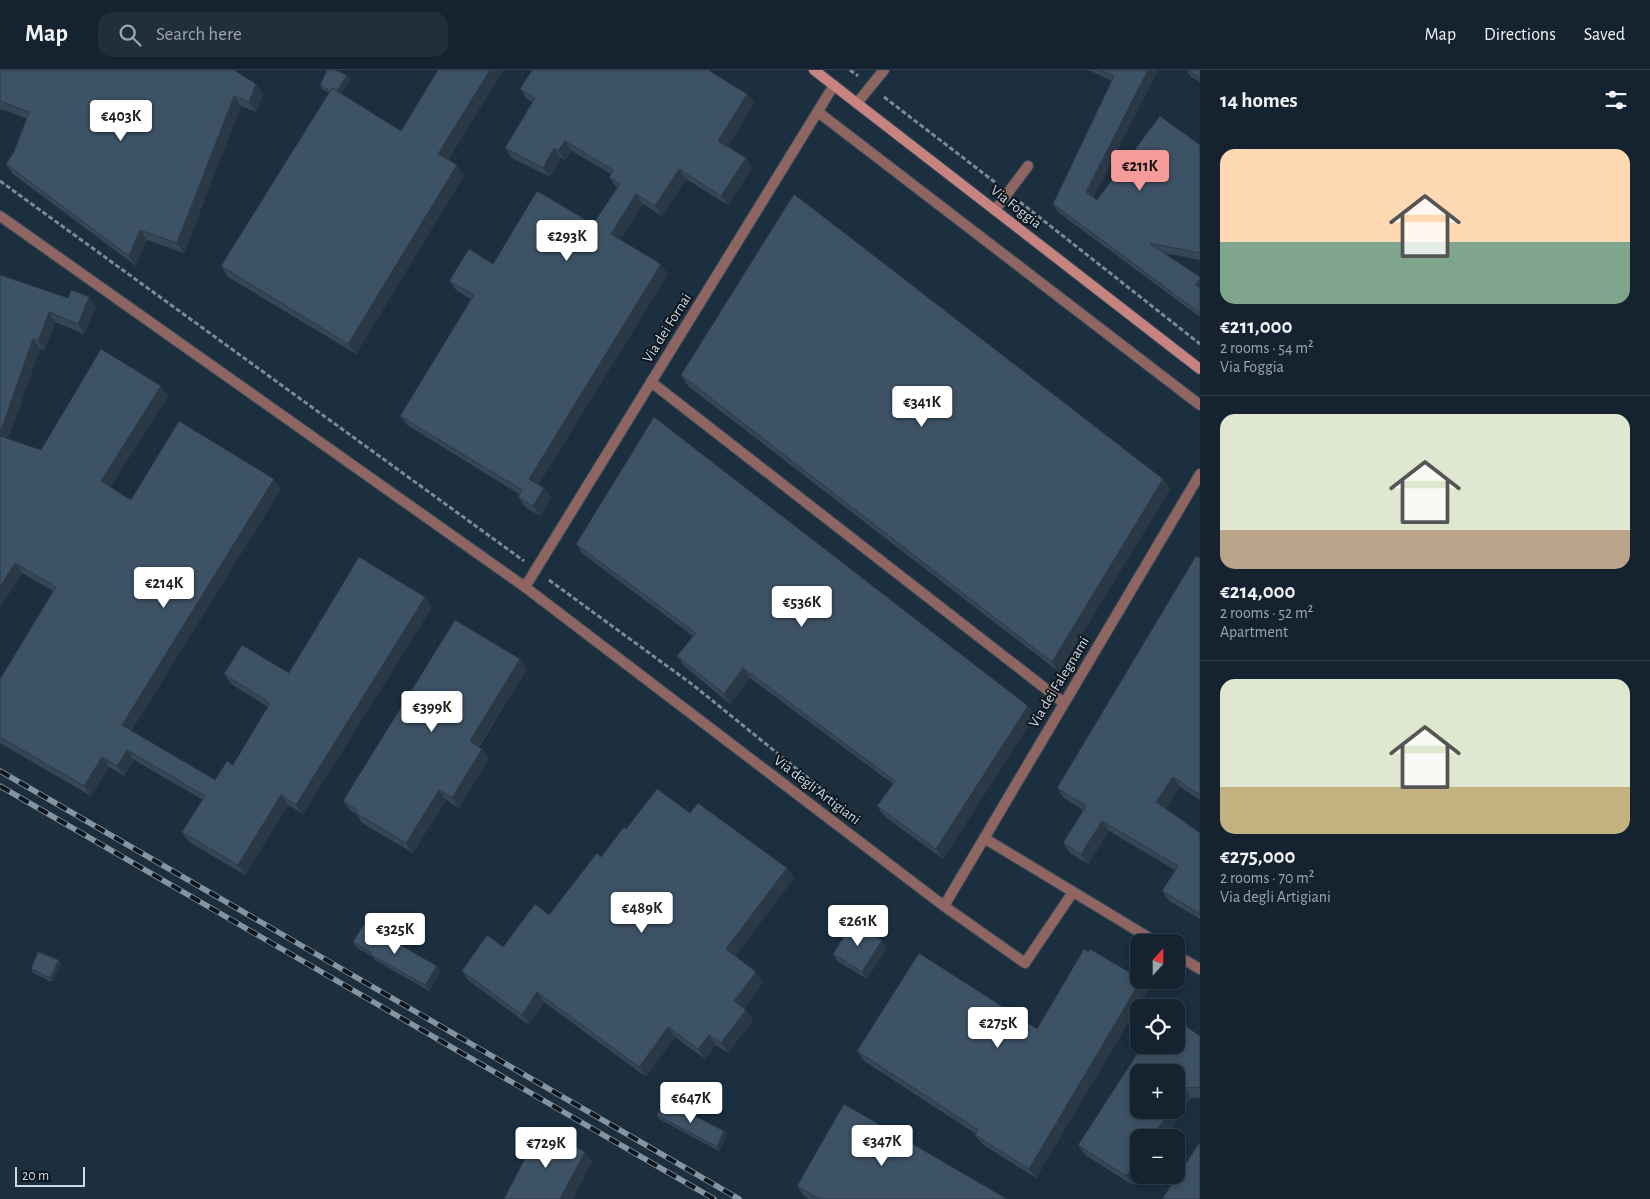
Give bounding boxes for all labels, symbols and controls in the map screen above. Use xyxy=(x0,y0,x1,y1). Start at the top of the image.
search box xyxy=(98,12,448,57)
icon: search xyxy=(116,21,144,49)
text: Map xyxy=(25,22,68,46)
text: Search here xyxy=(156,25,242,44)
text: Map xyxy=(1425,26,1456,44)
text: Directions xyxy=(1484,26,1556,44)
text: Saved xyxy=(1584,26,1625,44)
icon: filters xyxy=(1602,86,1630,114)
text: 14 homes xyxy=(1220,90,1298,111)
pin: €403K xyxy=(86,100,156,142)
text: €403K xyxy=(101,108,141,124)
pin: €211K xyxy=(1105,150,1175,192)
text: €211K xyxy=(1122,158,1158,174)
icon: home xyxy=(1380,181,1470,271)
street label: Via Foggia xyxy=(988,183,1044,231)
pin: €293K xyxy=(532,220,602,262)
text: €293K xyxy=(548,228,586,244)
street label: Via dei Fornai xyxy=(640,291,694,365)
text: €211,000 xyxy=(1220,316,1292,337)
text: 2 rooms · 54 m² xyxy=(1220,340,1314,356)
text: Via Foggia xyxy=(1220,359,1284,375)
pin: €341K xyxy=(887,386,957,428)
text: €341K xyxy=(903,394,941,410)
icon: home xyxy=(1380,447,1470,537)
pin: €214K xyxy=(129,566,199,609)
text: €214K xyxy=(145,575,183,591)
text: €214,000 xyxy=(1220,581,1295,602)
pin: €536K xyxy=(767,586,837,628)
text: €536K xyxy=(783,594,821,610)
text: 2 rooms · 52 m² xyxy=(1220,605,1313,621)
text: Apartment xyxy=(1220,624,1288,640)
street label: Via dei Falegnami xyxy=(1026,634,1092,730)
pin: €399K xyxy=(397,690,467,733)
text: €399K xyxy=(412,699,452,715)
icon: home xyxy=(1380,712,1470,802)
street label: Via degli Artigiani xyxy=(771,753,863,827)
text: €275,000 xyxy=(1220,846,1295,867)
text: 2 rooms · 70 m² xyxy=(1220,870,1314,886)
text: Via degli Artigiani xyxy=(1220,889,1331,905)
pin: €489K xyxy=(607,892,677,934)
text: €489K xyxy=(622,900,662,916)
pin: €261K xyxy=(823,904,893,947)
pin: €325K xyxy=(360,912,430,955)
text: €261K xyxy=(839,913,877,929)
text: €325K xyxy=(376,921,414,937)
north arrow xyxy=(1130,934,1185,989)
map controls xyxy=(1130,934,1185,1184)
button: locate xyxy=(1130,999,1185,1054)
pin: €275K xyxy=(963,1006,1033,1049)
text: €275K xyxy=(979,1015,1017,1031)
button: + xyxy=(1130,1064,1185,1119)
pin: €647K xyxy=(656,1082,726,1124)
text: €647K xyxy=(671,1090,711,1106)
pin: €347K xyxy=(847,1124,917,1167)
pin: €729K xyxy=(511,1126,581,1169)
button: − xyxy=(1130,1129,1185,1184)
text: €347K xyxy=(863,1133,901,1149)
text: €729K xyxy=(527,1135,566,1151)
scale bar xyxy=(15,1164,85,1187)
text: 20 m xyxy=(22,1169,49,1183)

